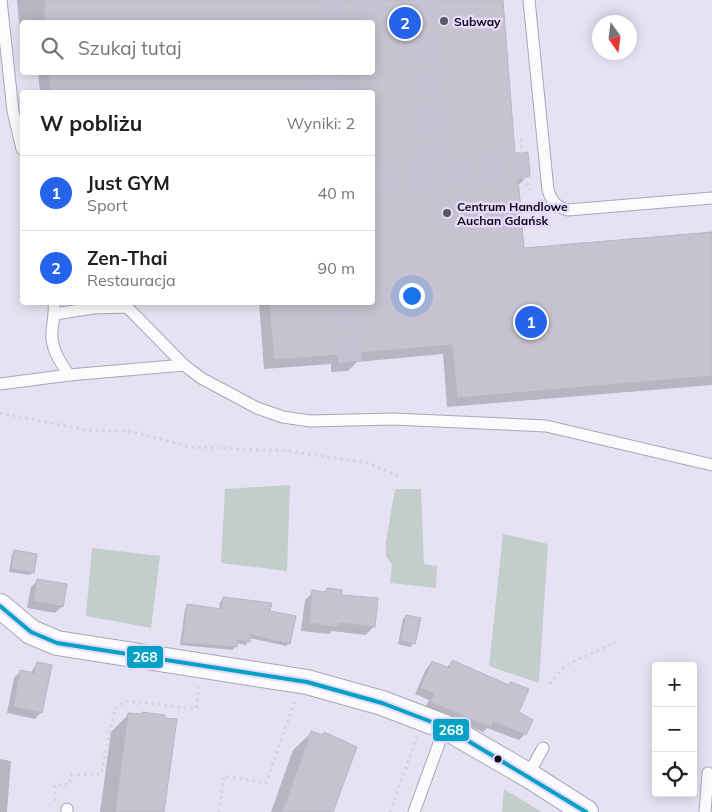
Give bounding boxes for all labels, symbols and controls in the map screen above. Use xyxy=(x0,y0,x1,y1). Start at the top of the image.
pin: 2 xyxy=(389,4,421,42)
place label: Subway xyxy=(454,14,501,29)
marker: Subway xyxy=(438,15,450,27)
north arrow xyxy=(592,15,637,60)
search box xyxy=(20,20,375,75)
icon: search xyxy=(38,34,66,62)
text: Szukaj tutaj xyxy=(78,36,181,60)
text: W pobliżu xyxy=(40,110,142,136)
text: Wyniki: 2 xyxy=(286,113,355,133)
text: Just GYM xyxy=(87,171,170,195)
text: 1 xyxy=(51,183,61,203)
text: 40 m xyxy=(318,183,355,203)
text: Sport xyxy=(87,195,128,215)
place label: Centrum Handlowe Auchan Gdańsk xyxy=(457,199,568,228)
marker: Centrum Handlowe Auchan Gdańsk xyxy=(441,207,453,219)
text: Zen-Thai xyxy=(87,246,168,270)
text: 2 xyxy=(51,258,61,278)
text: 90 m xyxy=(318,258,355,278)
text: Restauracja xyxy=(87,270,176,290)
your location xyxy=(399,283,425,309)
pin: 1 xyxy=(515,303,547,341)
line badge: 268 xyxy=(126,645,164,669)
text: 268 xyxy=(132,648,158,666)
map controls xyxy=(652,662,697,797)
button: + xyxy=(652,662,697,707)
button: − xyxy=(652,707,697,752)
line badge: 268 xyxy=(432,718,470,742)
text: 268 xyxy=(438,721,464,739)
button: locate xyxy=(652,752,697,797)
unlabelled marker xyxy=(493,754,503,764)

